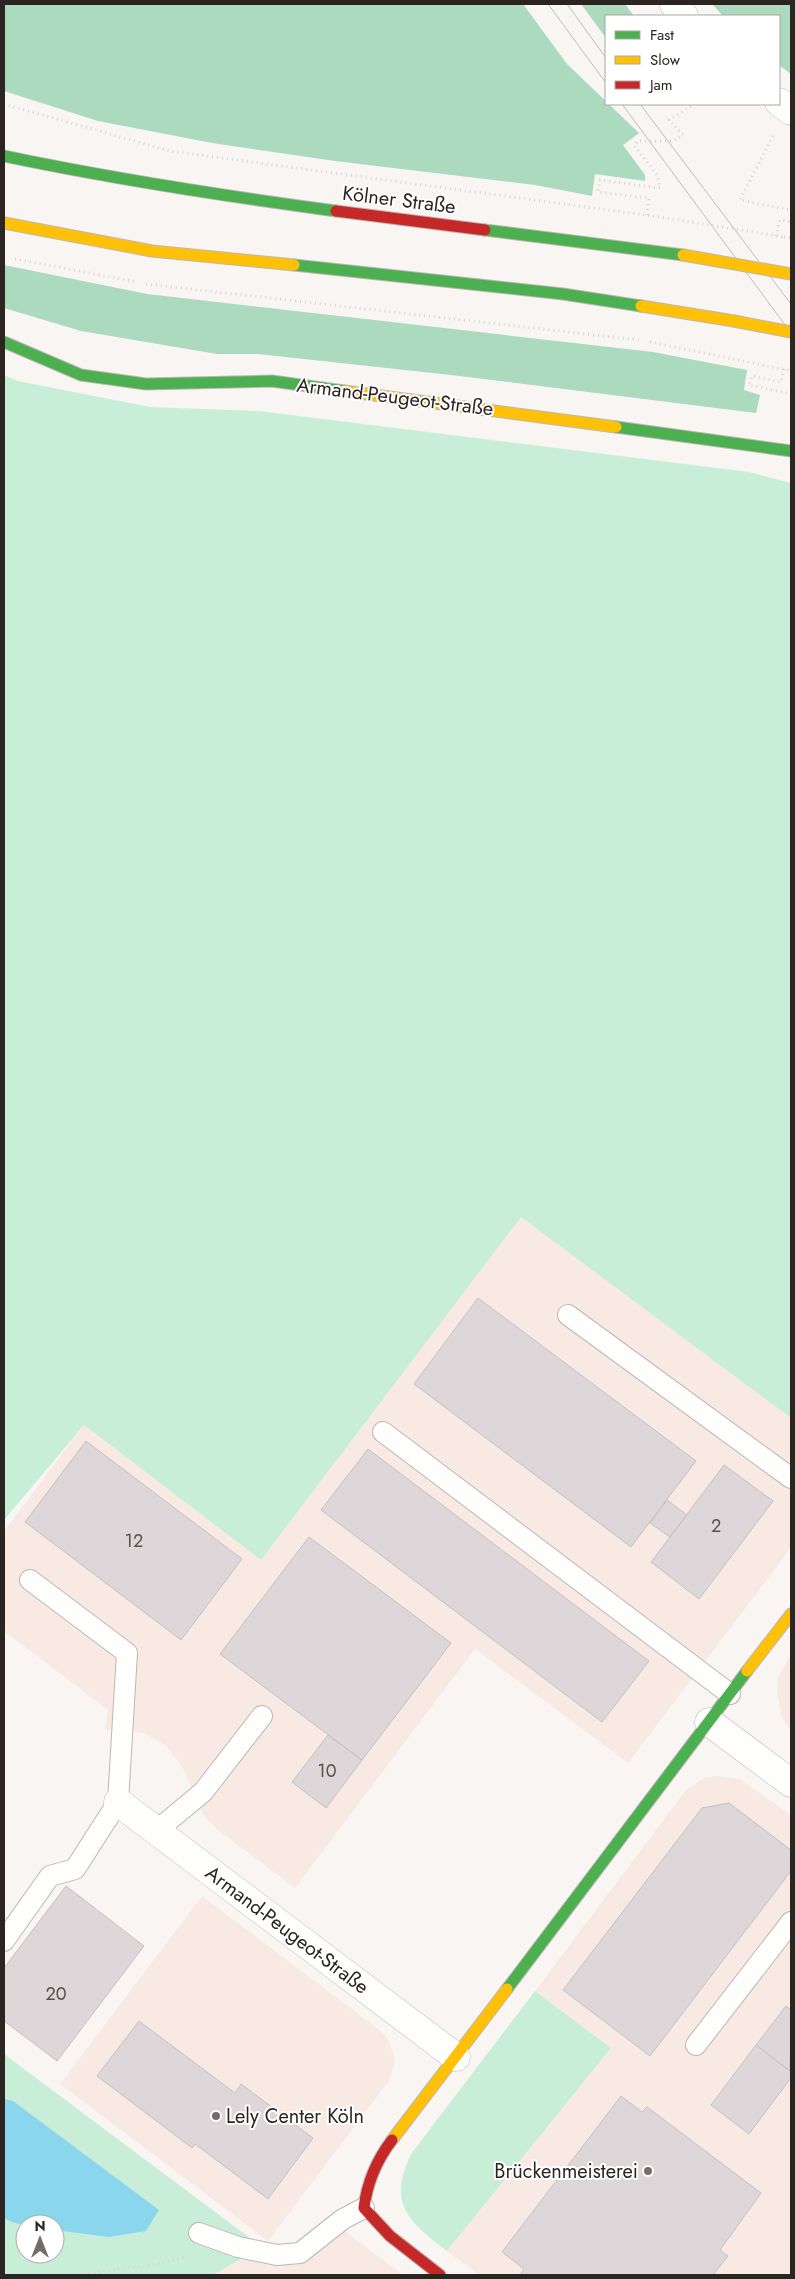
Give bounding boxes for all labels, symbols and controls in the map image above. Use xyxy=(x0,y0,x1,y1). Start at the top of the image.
legend xyxy=(605,15,780,105)
text: Fast xyxy=(650,24,674,46)
text: Slow xyxy=(650,49,681,71)
text: Jam xyxy=(648,74,673,96)
street label: Kölner Straße xyxy=(341,179,457,221)
street label: Armand-Peugeot-Straße xyxy=(295,371,495,423)
house number: 2 xyxy=(711,1513,721,1539)
house number: 12 xyxy=(125,1528,143,1554)
house number: 10 xyxy=(318,1758,337,1784)
street label: Armand-Peugeot-Straße xyxy=(199,1859,375,2001)
house number: 20 xyxy=(45,1981,67,2007)
place label: Lely Center Köln xyxy=(226,2102,364,2131)
marker: Lely Center Köln xyxy=(210,2110,222,2122)
place label: Brückenmeisterei xyxy=(494,2157,638,2186)
marker: Brückenmeisterei xyxy=(642,2165,654,2177)
north arrow xyxy=(15,2214,65,2264)
text: N xyxy=(34,2216,46,2236)

